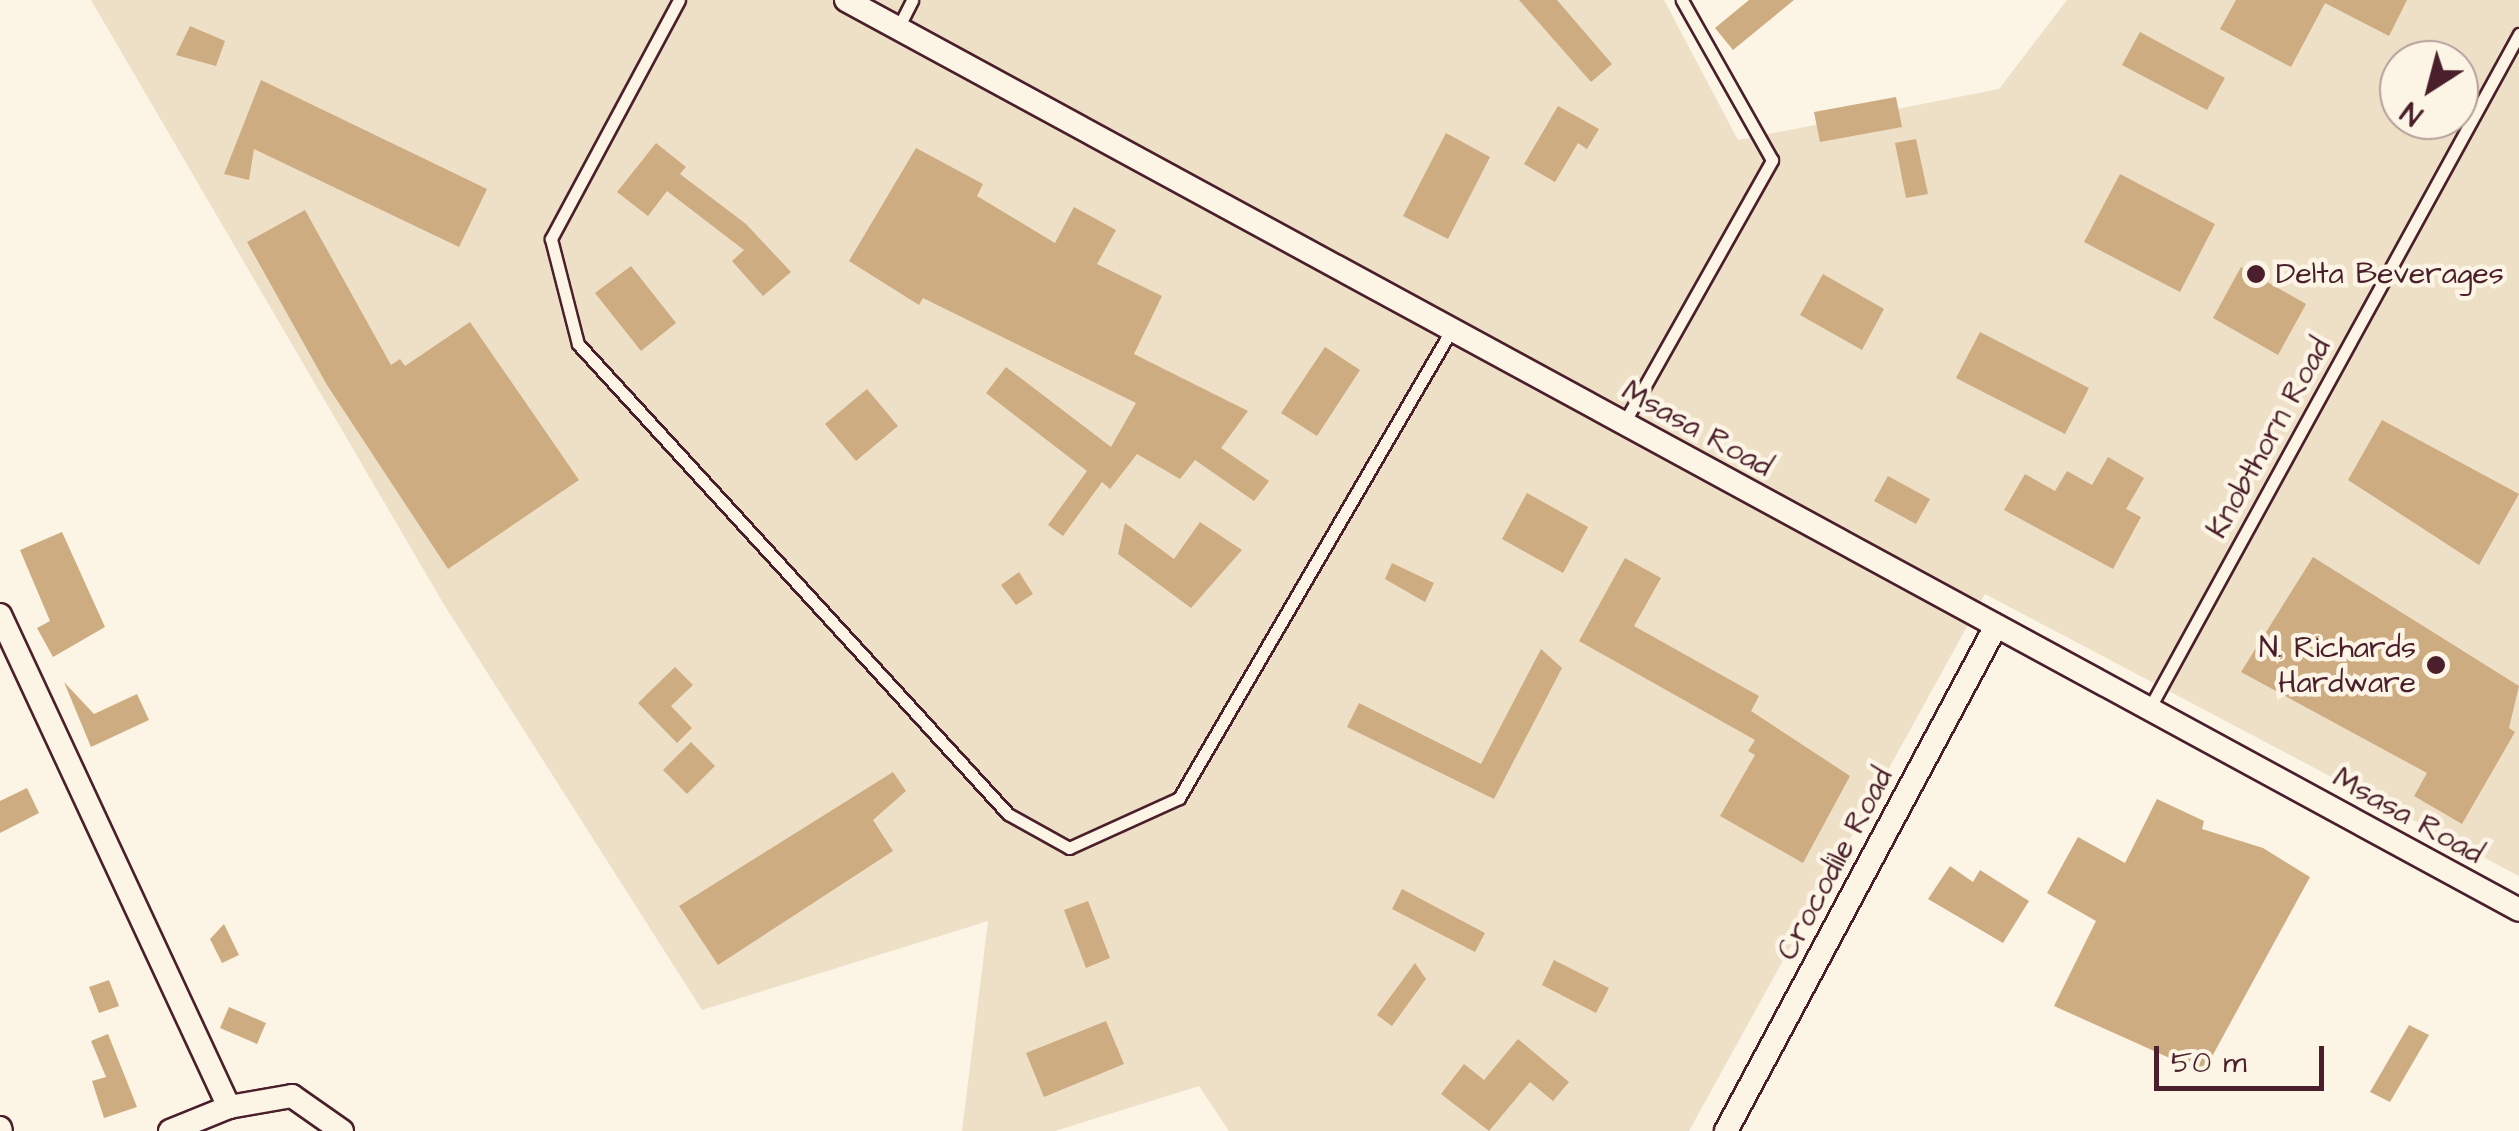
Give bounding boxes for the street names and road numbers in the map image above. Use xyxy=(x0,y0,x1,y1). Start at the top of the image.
street label: Knobthorn Road xyxy=(2199,332,2339,544)
street label: Msasa Road xyxy=(1616,373,1778,485)
street label: Msasa Road xyxy=(2327,760,2489,872)
street label: Crocodile Road xyxy=(1769,762,1901,966)

